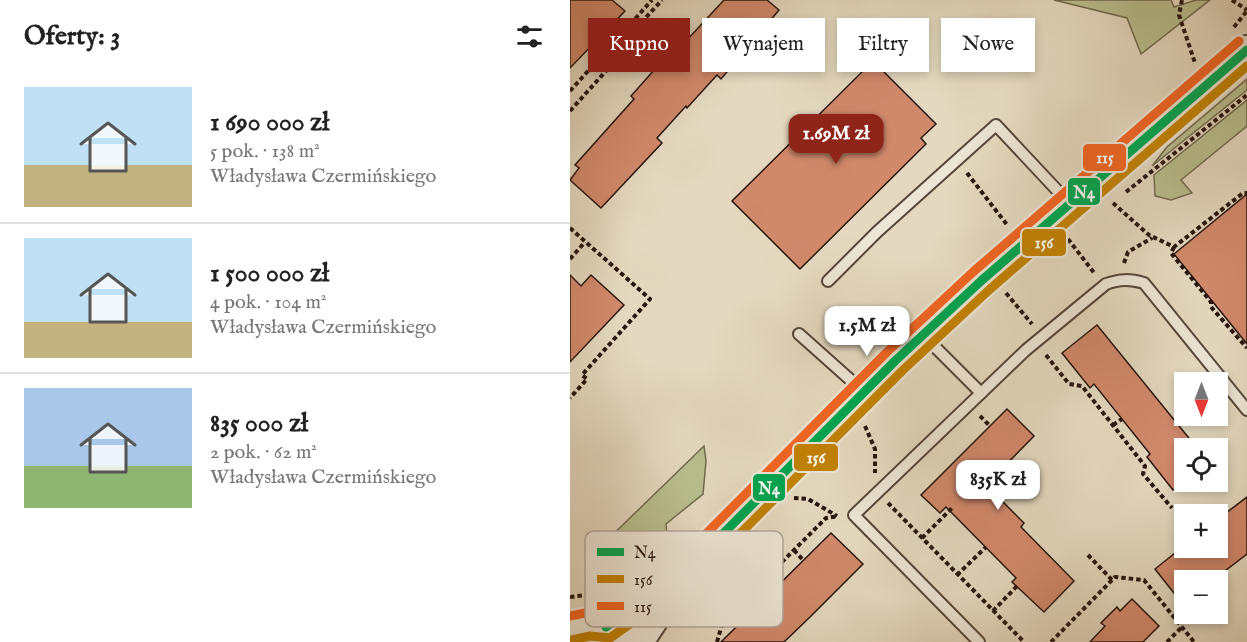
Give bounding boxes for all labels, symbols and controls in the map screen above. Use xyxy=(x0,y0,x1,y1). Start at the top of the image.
chip: Kupno xyxy=(588,18,690,72)
chip: Wynajem xyxy=(702,18,825,72)
chip: Filtry xyxy=(837,18,929,72)
chip: Nowe xyxy=(941,18,1035,72)
text: Oferty: 3 xyxy=(24,20,120,53)
icon: filters xyxy=(513,20,546,53)
text: 1 690 000 zł xyxy=(210,106,329,139)
icon: home xyxy=(72,111,144,183)
pin: 1.69M zł xyxy=(774,114,898,165)
text: 1.69M zł xyxy=(803,121,869,146)
text: 5 pok. · 138 m² xyxy=(210,139,320,164)
line badge: 115 xyxy=(1082,143,1127,172)
text: 115 xyxy=(1096,149,1114,169)
text: Władysława Czermińskiego xyxy=(210,164,436,189)
line badge: N4 xyxy=(1067,177,1101,206)
text: N4 xyxy=(1072,184,1096,204)
line badge: 156 xyxy=(1021,228,1067,257)
text: 156 xyxy=(1035,234,1054,254)
text: 1 500 000 zł xyxy=(210,257,329,290)
icon: home xyxy=(72,262,144,334)
text: 4 pok. · 104 m² xyxy=(210,290,327,315)
pin: 1.5M zł xyxy=(812,306,922,357)
text: 1.5M zł xyxy=(839,313,895,338)
text: Władysława Czermińskiego xyxy=(210,315,436,340)
north arrow xyxy=(1174,372,1228,426)
map controls xyxy=(1174,372,1228,624)
text: 835 000 zł xyxy=(210,407,308,440)
icon: home xyxy=(72,412,144,484)
button: locate xyxy=(1174,438,1228,492)
text: 2 pok. · 62 m² xyxy=(210,440,317,465)
line badge: 156 xyxy=(793,443,839,472)
text: 156 xyxy=(807,449,826,469)
pin: 835K zł xyxy=(943,460,1053,511)
text: Władysława Czermińskiego xyxy=(210,465,436,490)
text: 835K zł xyxy=(970,467,1026,492)
line badge: N4 xyxy=(752,473,786,502)
text: N4 xyxy=(757,480,781,500)
button: + xyxy=(1174,504,1228,558)
legend xyxy=(585,531,783,627)
text: N4 xyxy=(634,544,656,564)
button: − xyxy=(1174,570,1228,624)
text: 156 xyxy=(634,571,653,591)
text: 115 xyxy=(634,598,652,618)

